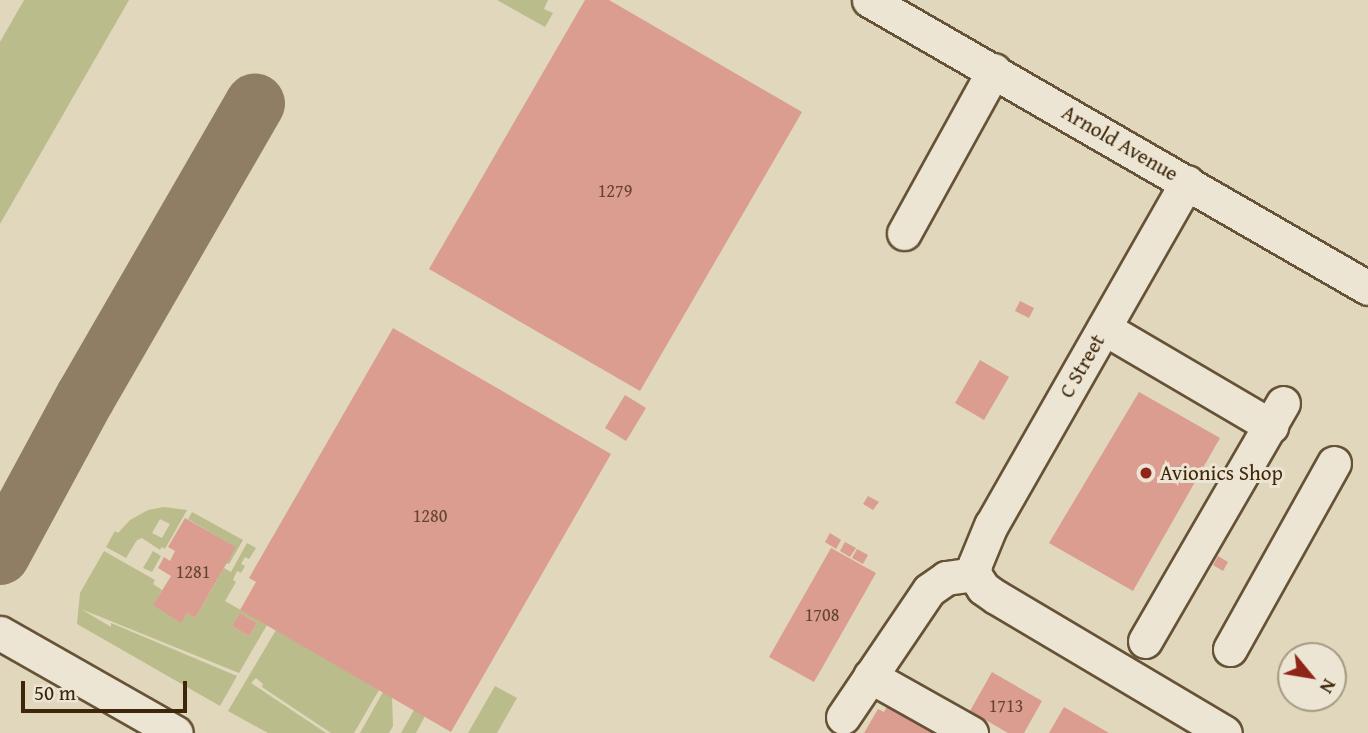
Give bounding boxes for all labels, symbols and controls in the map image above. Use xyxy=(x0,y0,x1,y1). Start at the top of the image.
street label: Arnold Avenue xyxy=(1057,100,1183,186)
house number: 1279 xyxy=(598,180,632,202)
street label: C Street xyxy=(1054,330,1110,402)
place label: Avionics Shop xyxy=(1160,460,1283,486)
marker: Avionics Shop xyxy=(1138,465,1154,481)
house number: 1280 xyxy=(413,505,447,527)
house number: 1281 xyxy=(176,561,210,583)
house number: 1708 xyxy=(805,604,839,626)
north arrow xyxy=(1277,642,1347,712)
scale bar xyxy=(24,666,191,710)
text: N xyxy=(1313,674,1344,699)
text: 50 m xyxy=(34,677,76,708)
house number: 1713 xyxy=(989,695,1023,717)

